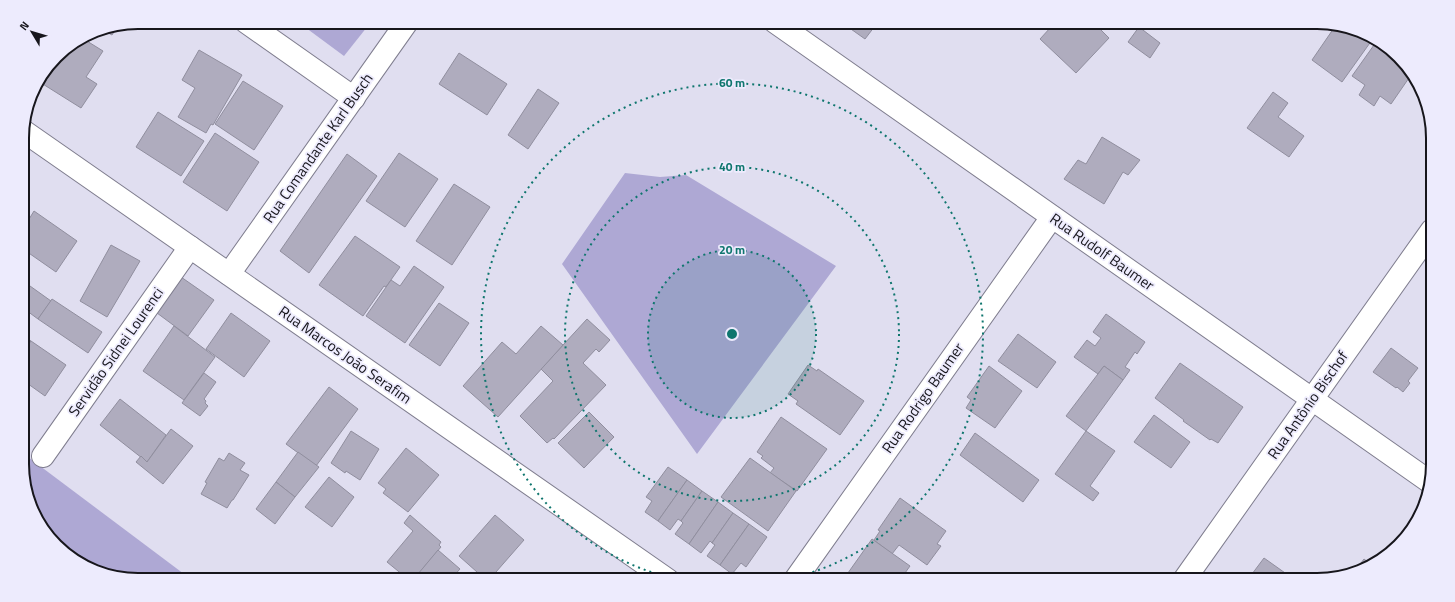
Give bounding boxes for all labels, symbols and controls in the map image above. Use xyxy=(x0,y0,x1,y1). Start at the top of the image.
north arrow xyxy=(12,12,52,52)
text: N xyxy=(15,18,33,34)
street label: Rua Comandante Karl Busch xyxy=(257,68,378,227)
text: 60 m xyxy=(719,73,745,92)
text: 40 m xyxy=(719,157,745,176)
street label: Rua Rudolf Baumer xyxy=(1045,207,1159,296)
text: 20 m xyxy=(719,240,745,259)
street label: Servidão Sidnei Lourenci xyxy=(62,282,169,421)
street label: Rua Marcos João Serafim xyxy=(274,300,417,409)
centre of rings xyxy=(725,327,739,341)
street label: Rua Rodrigo Baumer xyxy=(876,338,969,458)
street label: Rua Antônio Bischof xyxy=(1262,346,1354,464)

